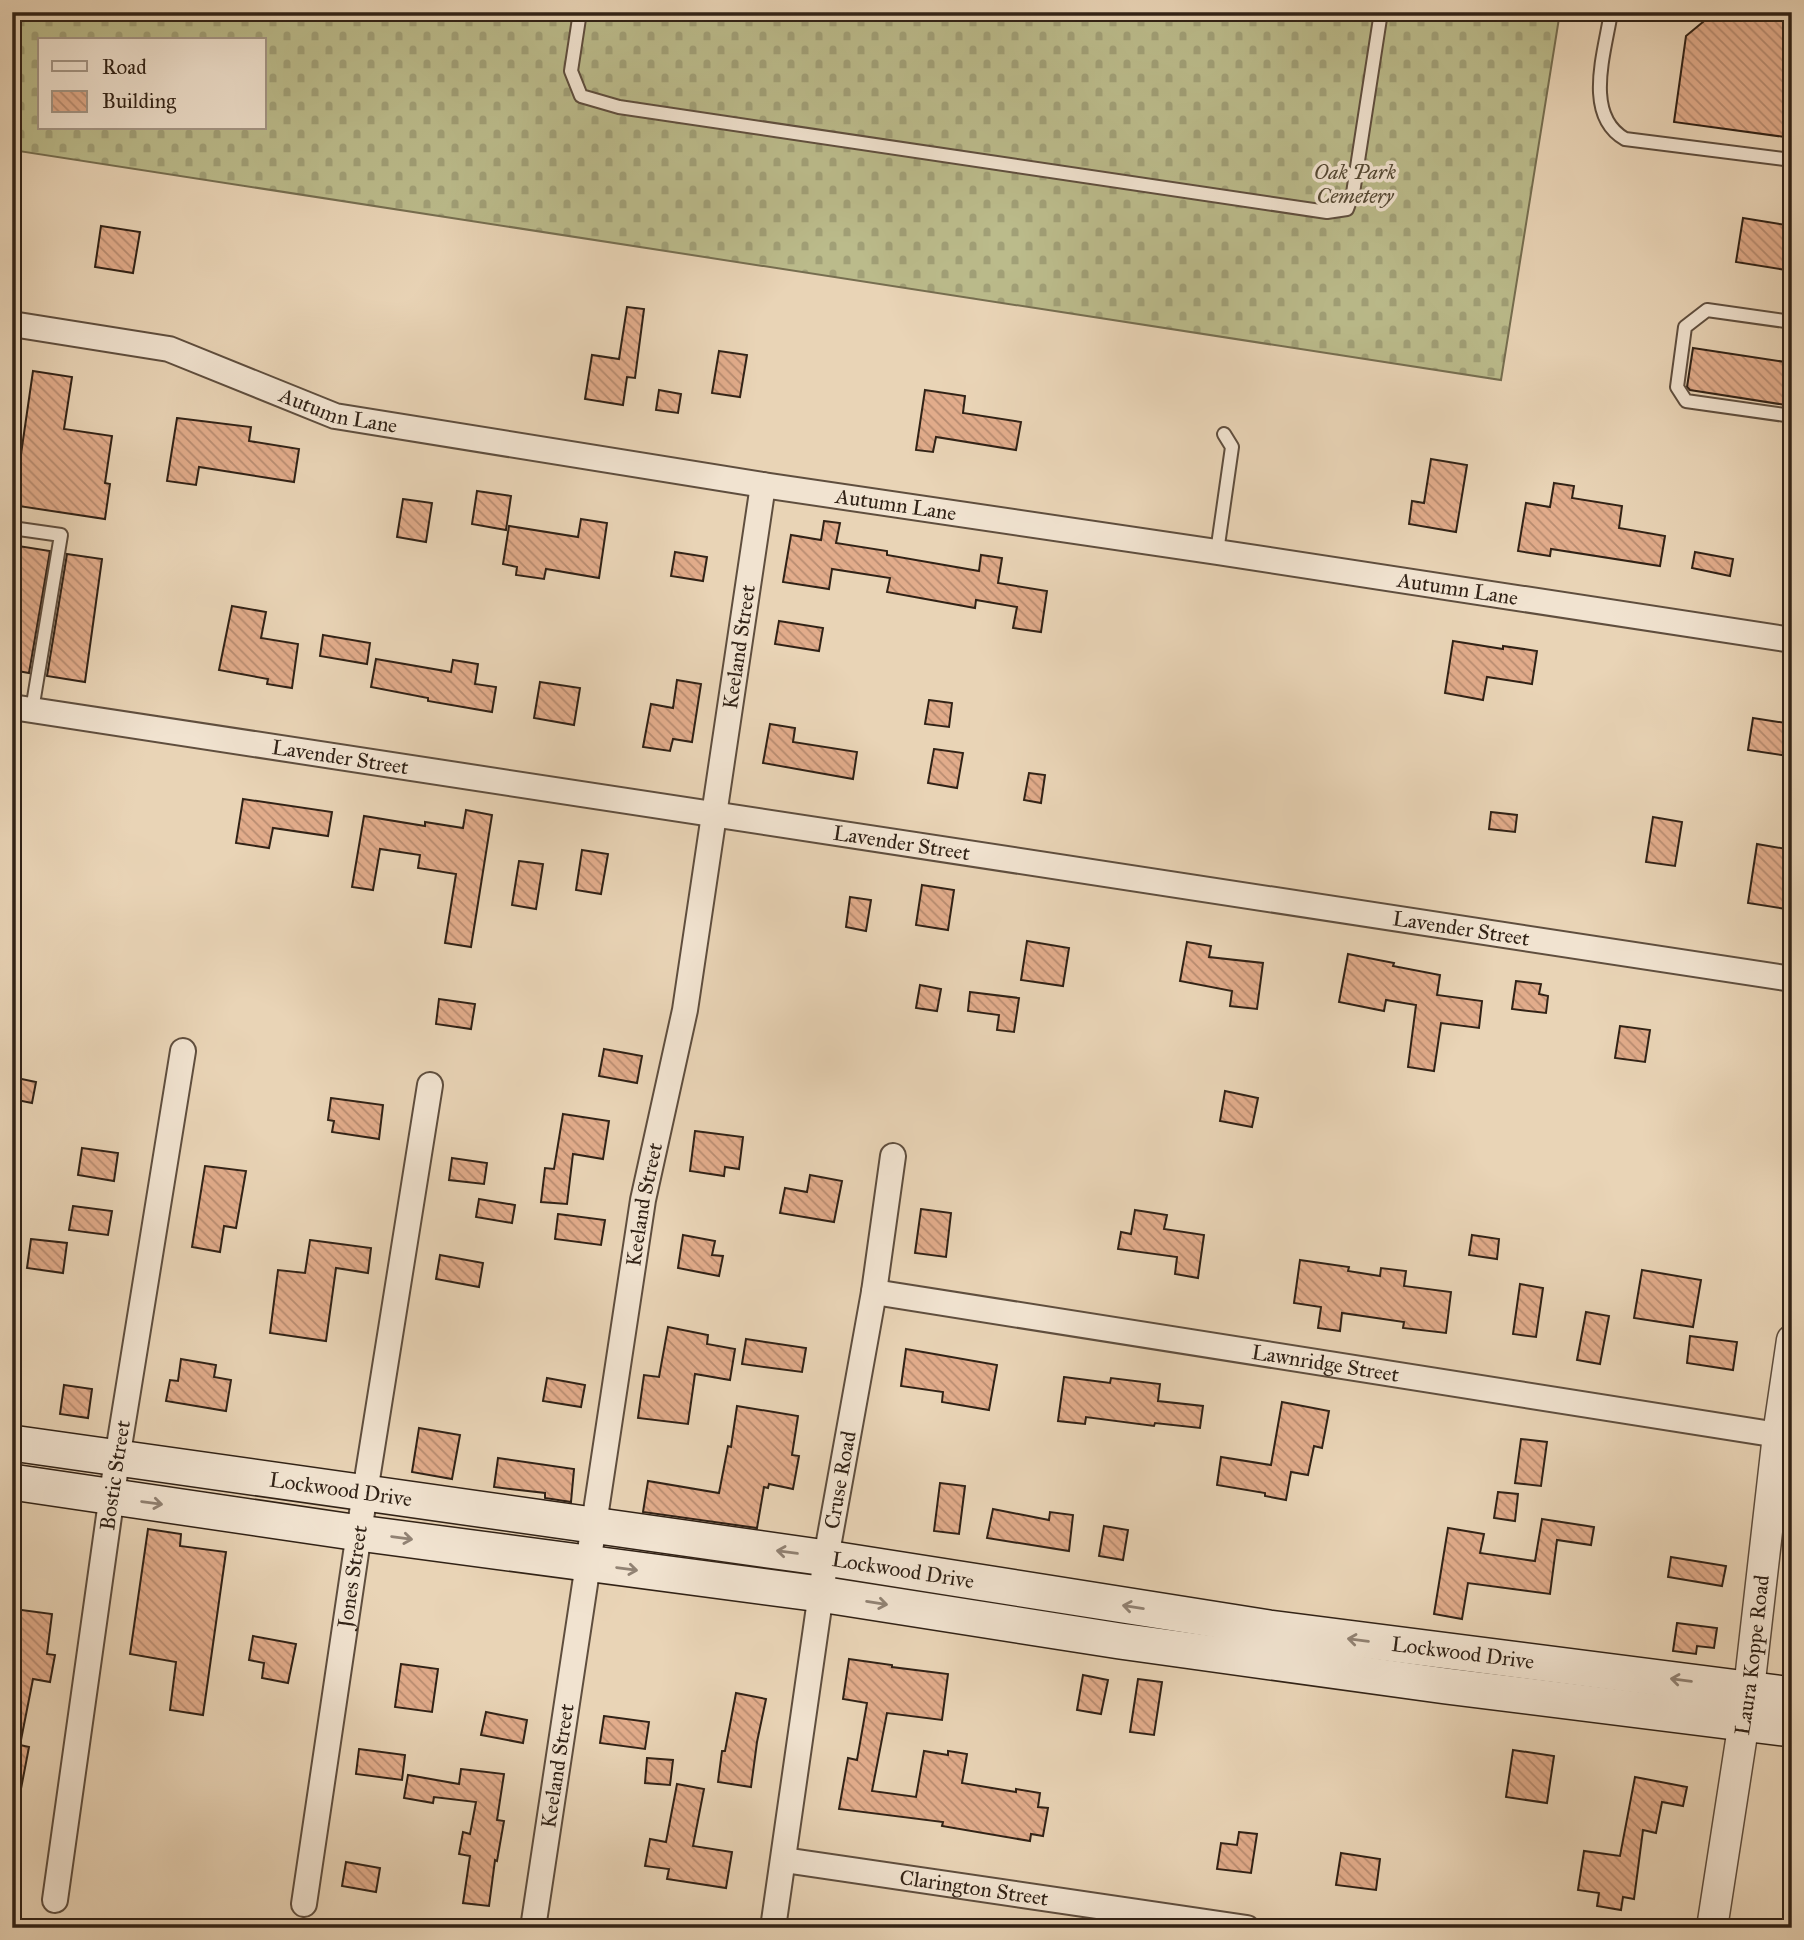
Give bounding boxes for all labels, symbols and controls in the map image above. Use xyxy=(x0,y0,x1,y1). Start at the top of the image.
legend xyxy=(38,38,266,130)
text: Road xyxy=(102,54,147,80)
text: Building xyxy=(102,88,176,114)
park label: Oak Park Cemetery xyxy=(1314,159,1397,209)
street label: Autumn Lane xyxy=(275,382,399,439)
street label: Autumn Lane xyxy=(833,483,958,526)
street label: Autumn Lane xyxy=(1395,567,1520,611)
street label: Keeland Street xyxy=(717,582,761,711)
street label: Lavender Street xyxy=(270,734,411,781)
street label: Lavender Street xyxy=(831,820,972,866)
street label: Lavender Street xyxy=(1391,905,1532,952)
street label: Keeland Street xyxy=(620,1140,668,1268)
street label: Lawnridge Street xyxy=(1250,1339,1401,1388)
street label: Bostic Street xyxy=(94,1418,136,1532)
street label: Cruse Road xyxy=(818,1428,862,1531)
street label: Lockwood Drive xyxy=(268,1467,414,1512)
one-way arrow xyxy=(141,1497,163,1510)
street label: Jones Street xyxy=(332,1523,373,1632)
one-way arrow xyxy=(390,1532,413,1545)
one-way arrow xyxy=(776,1545,799,1558)
street label: Lockwood Drive xyxy=(830,1546,976,1594)
one-way arrow xyxy=(616,1562,638,1575)
street label: Laura Koppe Road xyxy=(1729,1573,1775,1737)
one-way arrow xyxy=(865,1597,888,1610)
one-way arrow xyxy=(1122,1600,1145,1613)
street label: Lockwood Drive xyxy=(1390,1631,1536,1675)
one-way arrow xyxy=(1347,1633,1370,1646)
one-way arrow xyxy=(1670,1674,1693,1687)
street label: Keeland Street xyxy=(535,1701,580,1830)
street label: Clarington Street xyxy=(898,1864,1051,1912)

